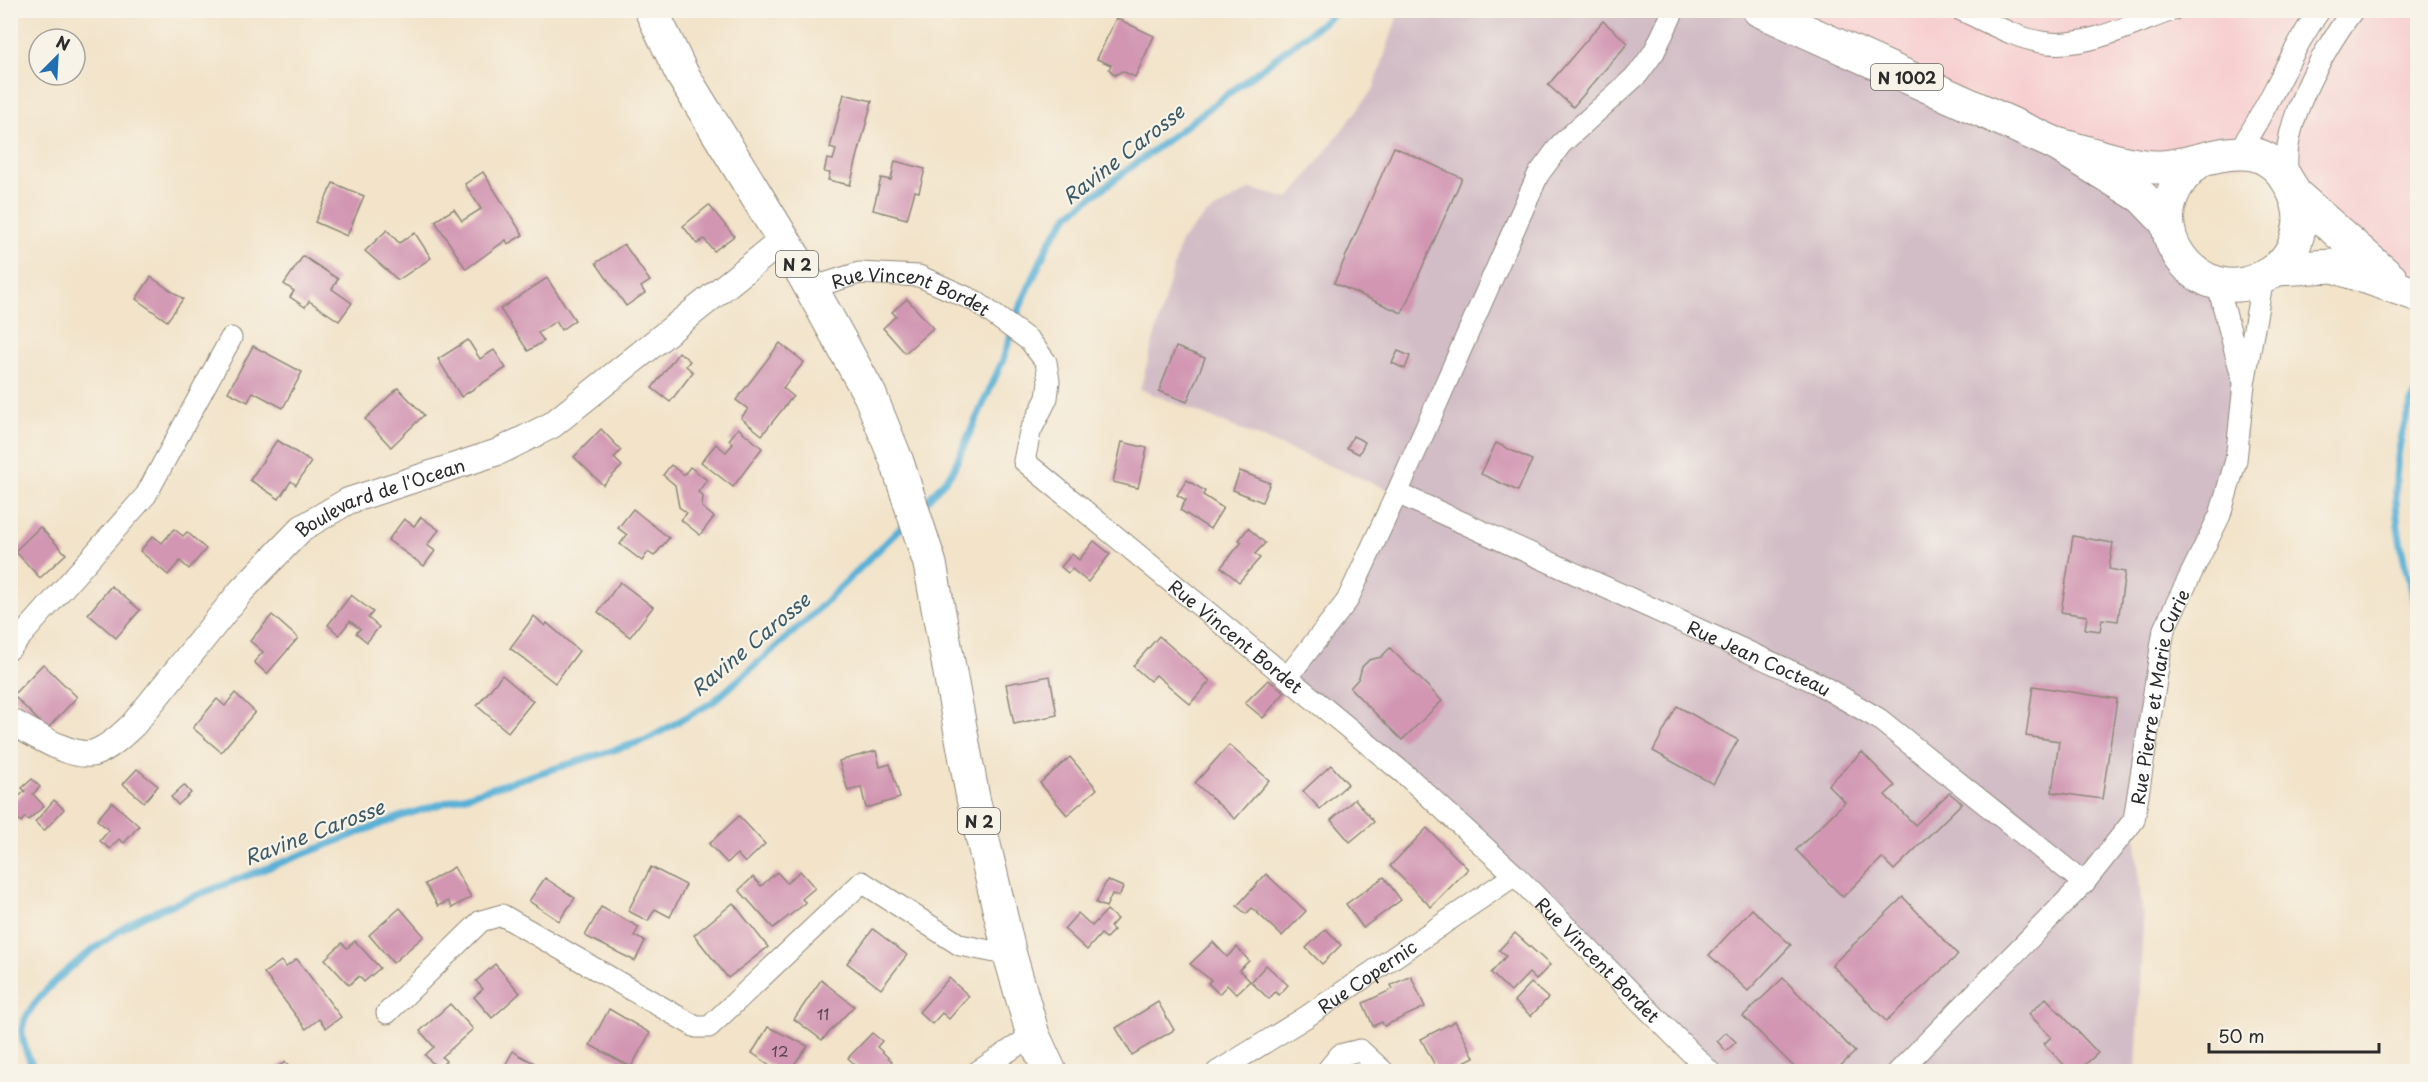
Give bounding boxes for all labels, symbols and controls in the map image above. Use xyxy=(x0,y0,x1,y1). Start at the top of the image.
north arrow xyxy=(27,27,87,87)
text: N xyxy=(53,29,74,56)
road number: N 1002 xyxy=(1871,64,1943,90)
water label: Ravine Carosse xyxy=(1055,96,1192,211)
road number: N 2 xyxy=(776,251,818,277)
street label: Rue Vincent Bordet xyxy=(828,259,996,322)
street label: Boulevard de l'Ocean xyxy=(288,450,468,542)
street label: Rue Vincent Bordet xyxy=(1163,572,1309,699)
water label: Ravine Carosse xyxy=(684,584,817,703)
street label: Rue Pierre et Marie Curie xyxy=(2123,584,2195,806)
street label: Rue Jean Cocteau xyxy=(1683,613,1837,702)
water label: Ravine Carosse xyxy=(240,791,390,873)
road number: N 2 xyxy=(958,808,1000,834)
street label: Rue Vincent Bordet xyxy=(1530,890,1667,1028)
street label: Rue Copernic xyxy=(1312,932,1422,1019)
house number: 11 xyxy=(817,1002,829,1025)
scale bar xyxy=(2209,1016,2378,1054)
text: 50 m xyxy=(2218,1022,2265,1049)
house number: 12 xyxy=(771,1039,789,1062)

